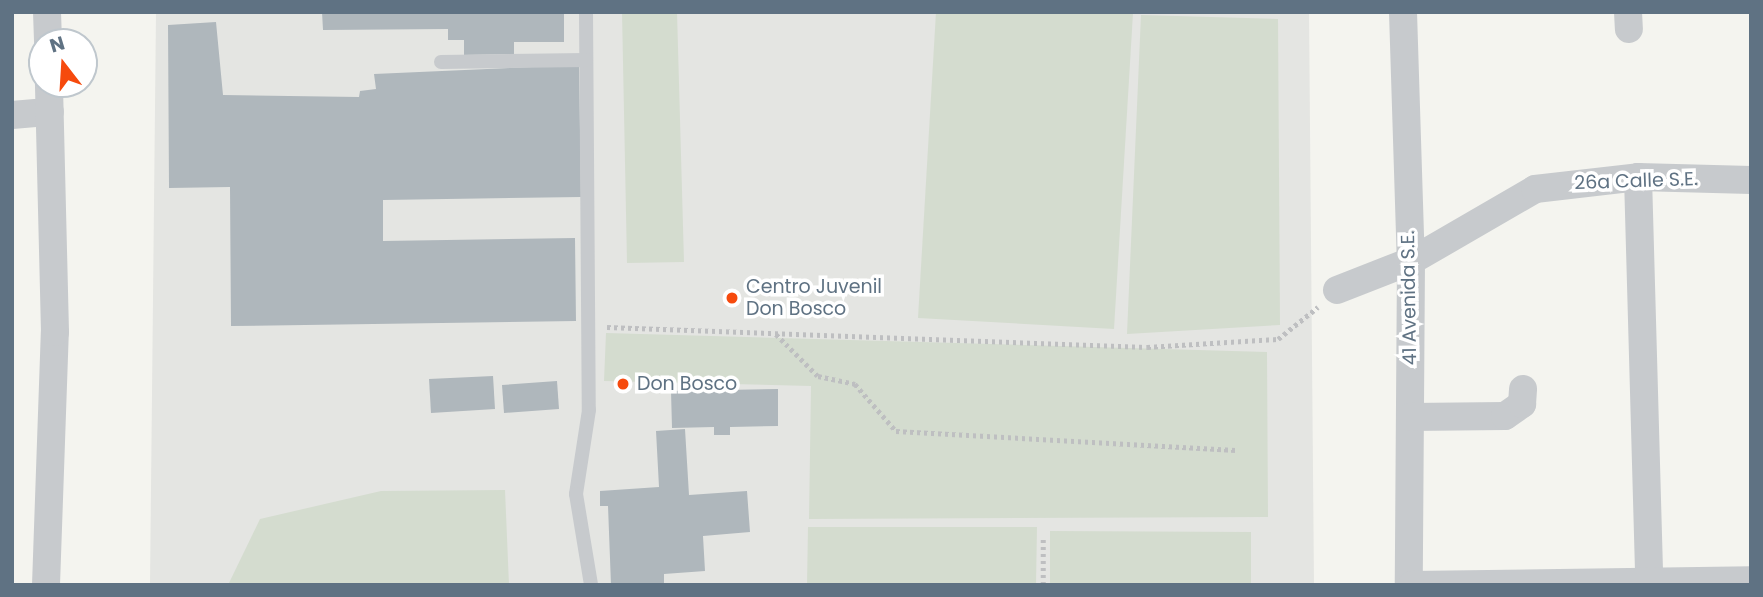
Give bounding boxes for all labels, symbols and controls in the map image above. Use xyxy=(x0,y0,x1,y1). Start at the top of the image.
north arrow xyxy=(28,28,98,98)
text: N xyxy=(47,29,68,59)
street label: 26a Calle S.E. xyxy=(1574,167,1698,195)
street label: 41 Avenida S.E. xyxy=(1396,230,1422,366)
place label: Centro Juvenil Don Bosco xyxy=(746,276,882,320)
marker: Centro Juvenil Don Bosco xyxy=(724,290,740,306)
place label: Don Bosco xyxy=(637,373,737,395)
marker: Don Bosco xyxy=(615,376,631,392)

